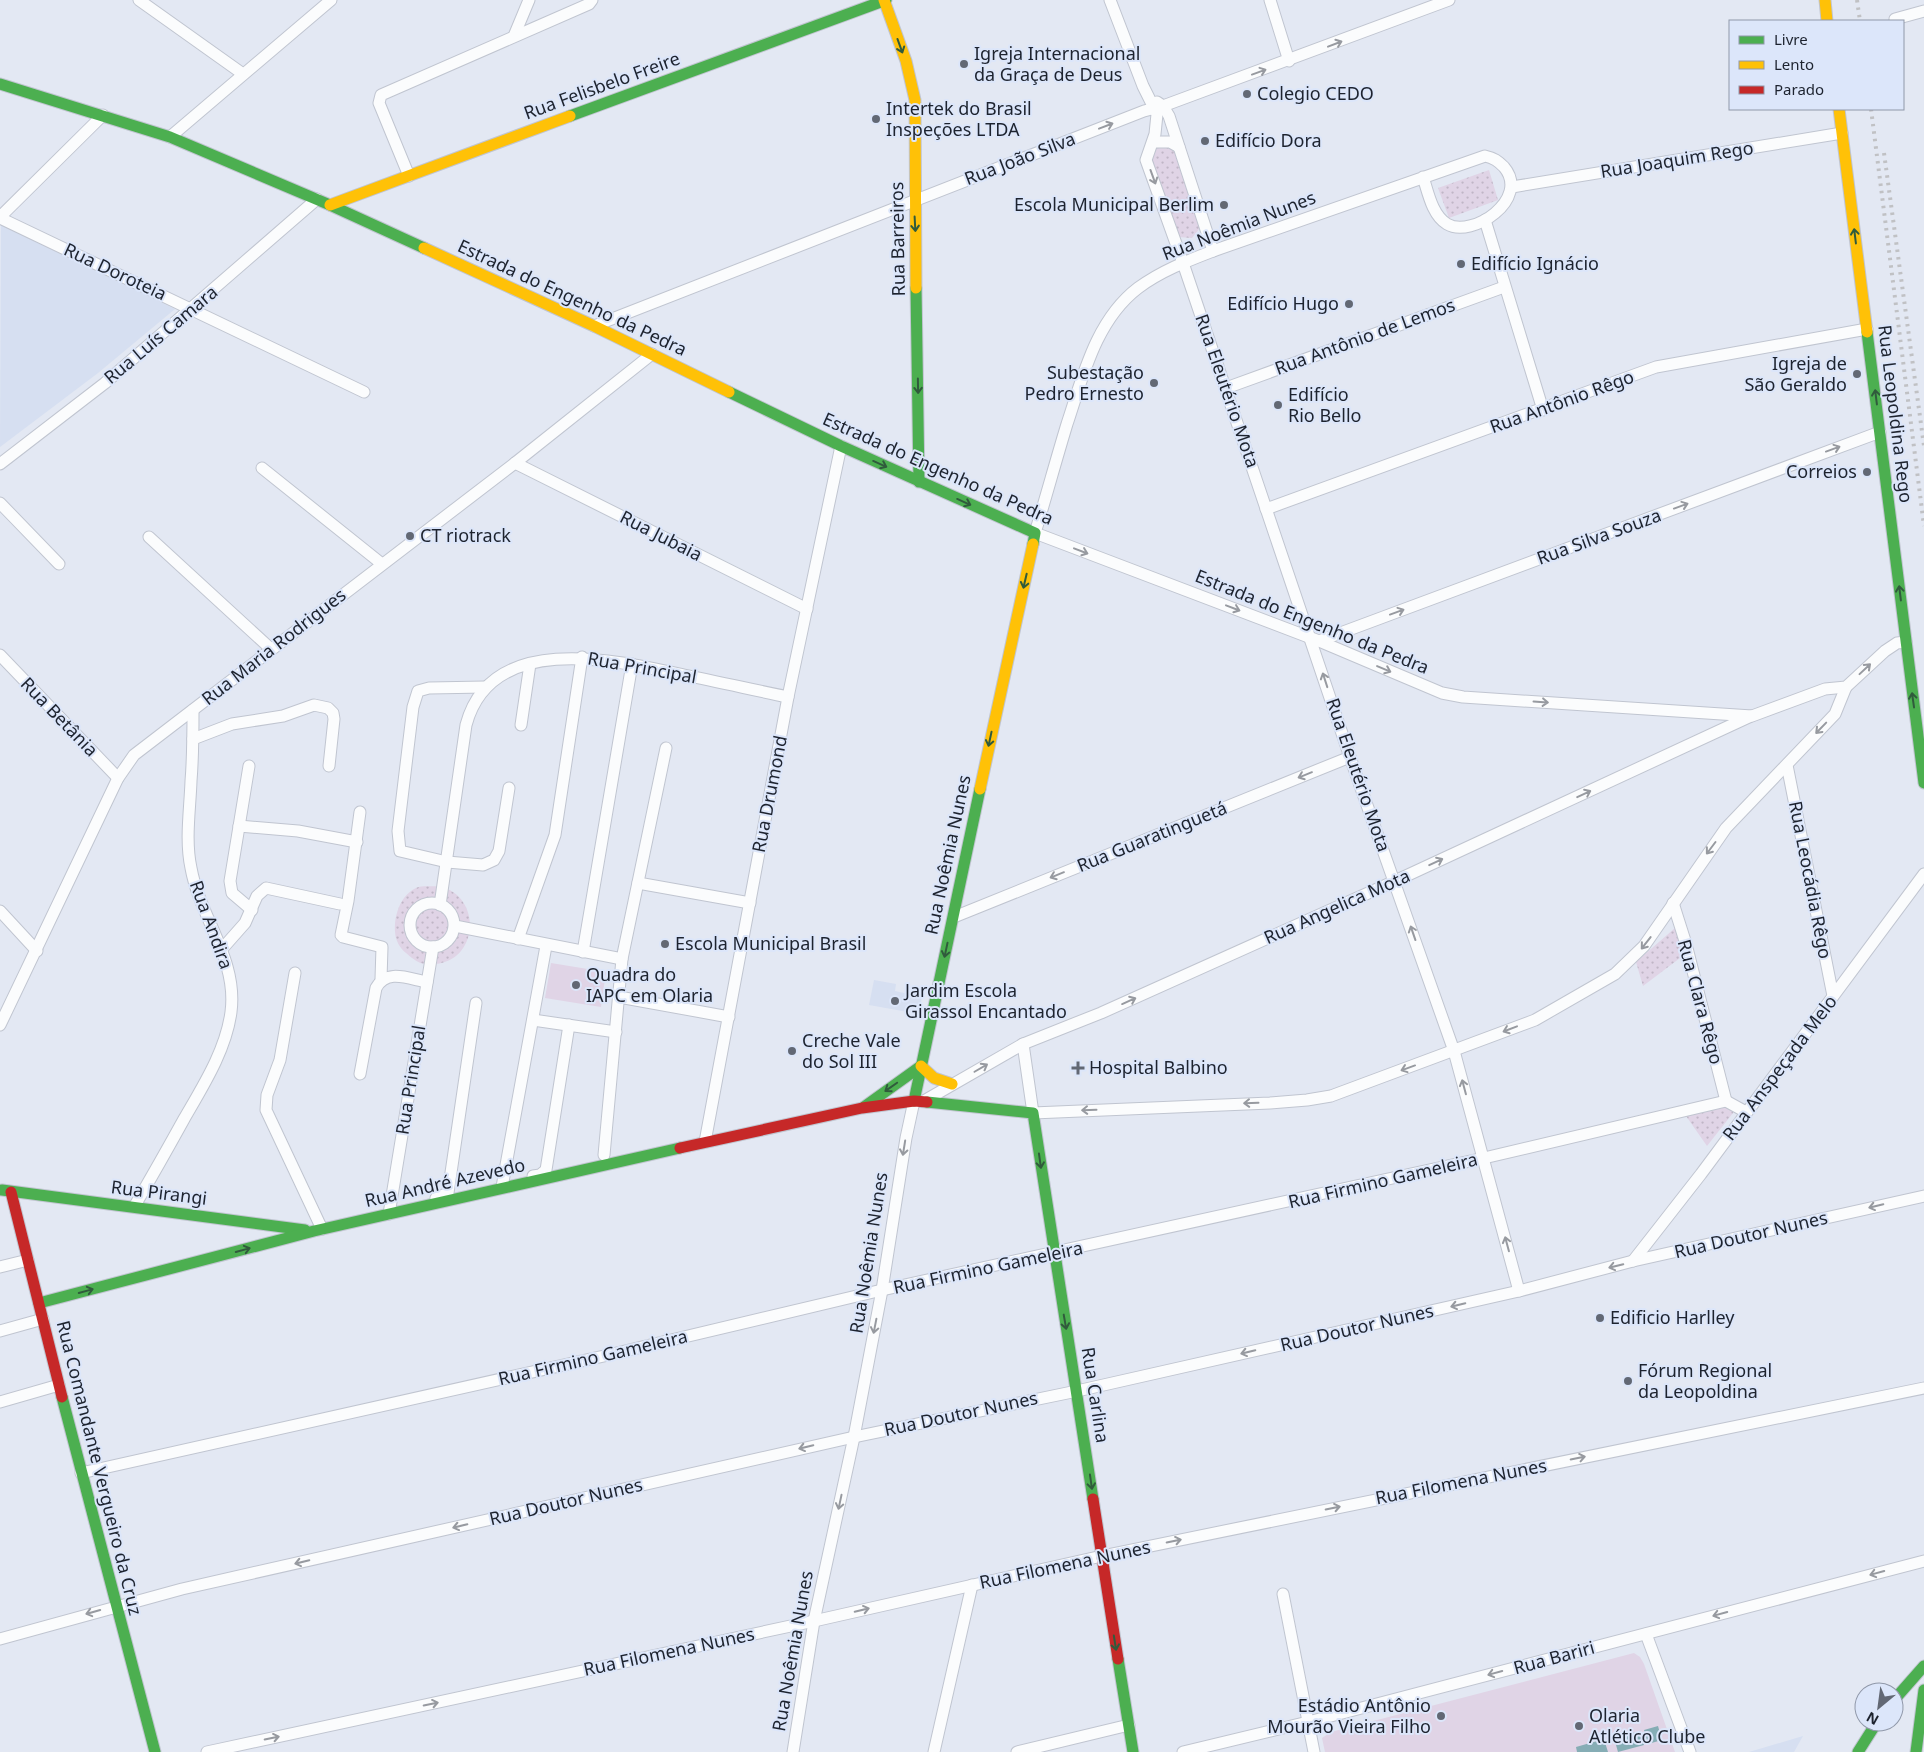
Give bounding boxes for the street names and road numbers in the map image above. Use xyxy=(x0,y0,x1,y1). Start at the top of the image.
street label: Rua Felisbelo Freire xyxy=(520,46,683,124)
street label: Rua João Silva xyxy=(961,126,1079,190)
street label: Rua Joaquim Rego xyxy=(1599,135,1755,183)
street label: Rua Barreiros xyxy=(884,181,910,297)
street label: Rua Noêmia Nunes xyxy=(1158,185,1319,265)
street label: Estrada do Engenho da Pedra xyxy=(454,233,691,361)
street label: Rua Doroteia xyxy=(60,237,171,305)
street label: Rua Luís Camara xyxy=(99,280,222,389)
street label: Rua Antônio de Lemos xyxy=(1271,292,1458,380)
street label: Rua Eleutério Mota xyxy=(1190,311,1266,471)
street label: Rua Leopoldina Rego xyxy=(1873,324,1919,504)
street label: Rua Antônio Rêgo xyxy=(1486,364,1637,438)
street label: Estrada do Engenho da Pedra xyxy=(819,406,1058,530)
street label: Rua Silva Souza xyxy=(1533,502,1664,570)
street label: Rua Jubaia xyxy=(616,504,707,566)
street label: Estrada do Engenho da Pedra xyxy=(1192,563,1433,679)
street label: Rua Maria Rodrigues xyxy=(196,582,350,710)
street label: Rua Principal xyxy=(586,646,699,688)
street label: Rua Betânia xyxy=(16,671,104,761)
street label: Rua Eleutério Mota xyxy=(1321,695,1397,855)
street label: Rua Drumond xyxy=(746,733,792,854)
street label: Rua Noêmia Nunes xyxy=(918,773,976,937)
street label: Rua Guaratinguetá xyxy=(1073,795,1230,877)
street label: Rua Leocádia Rêgo xyxy=(1784,799,1838,961)
street label: Rua Angelica Mota xyxy=(1260,863,1413,949)
street label: Rua Andira xyxy=(185,877,239,972)
street label: Rua Clara Rêgo xyxy=(1673,937,1729,1067)
street label: Rua Anspeçada Melo xyxy=(1717,990,1842,1145)
street label: Rua Principal xyxy=(390,1023,430,1136)
street label: Rua Firmino Gameleira xyxy=(1286,1147,1480,1213)
street label: Rua André Azevedo xyxy=(362,1152,527,1212)
street label: Rua Noêmia Nunes xyxy=(843,1171,893,1335)
street label: Rua Pirangi xyxy=(110,1174,209,1210)
street label: Rua Doutor Nunes xyxy=(1672,1205,1830,1263)
street label: Rua Firmino Gameleira xyxy=(891,1235,1085,1299)
street label: Rua Doutor Nunes xyxy=(1278,1298,1436,1356)
street label: Rua Comandante Vergueiro da Cruz xyxy=(52,1318,148,1618)
street label: Rua Firmino Gameleira xyxy=(496,1324,690,1390)
street label: Rua Carlina xyxy=(1077,1345,1115,1444)
street label: Rua Doutor Nunes xyxy=(882,1385,1040,1441)
street label: Rua Filomena Nunes xyxy=(1373,1453,1549,1509)
street label: Rua Doutor Nunes xyxy=(487,1472,645,1530)
street label: Rua Filomena Nunes xyxy=(977,1534,1152,1594)
street label: Rua Noêmia Nunes xyxy=(766,1569,818,1733)
street label: Rua Filomena Nunes xyxy=(581,1621,756,1681)
street label: Rua Bariri xyxy=(1511,1635,1597,1679)

